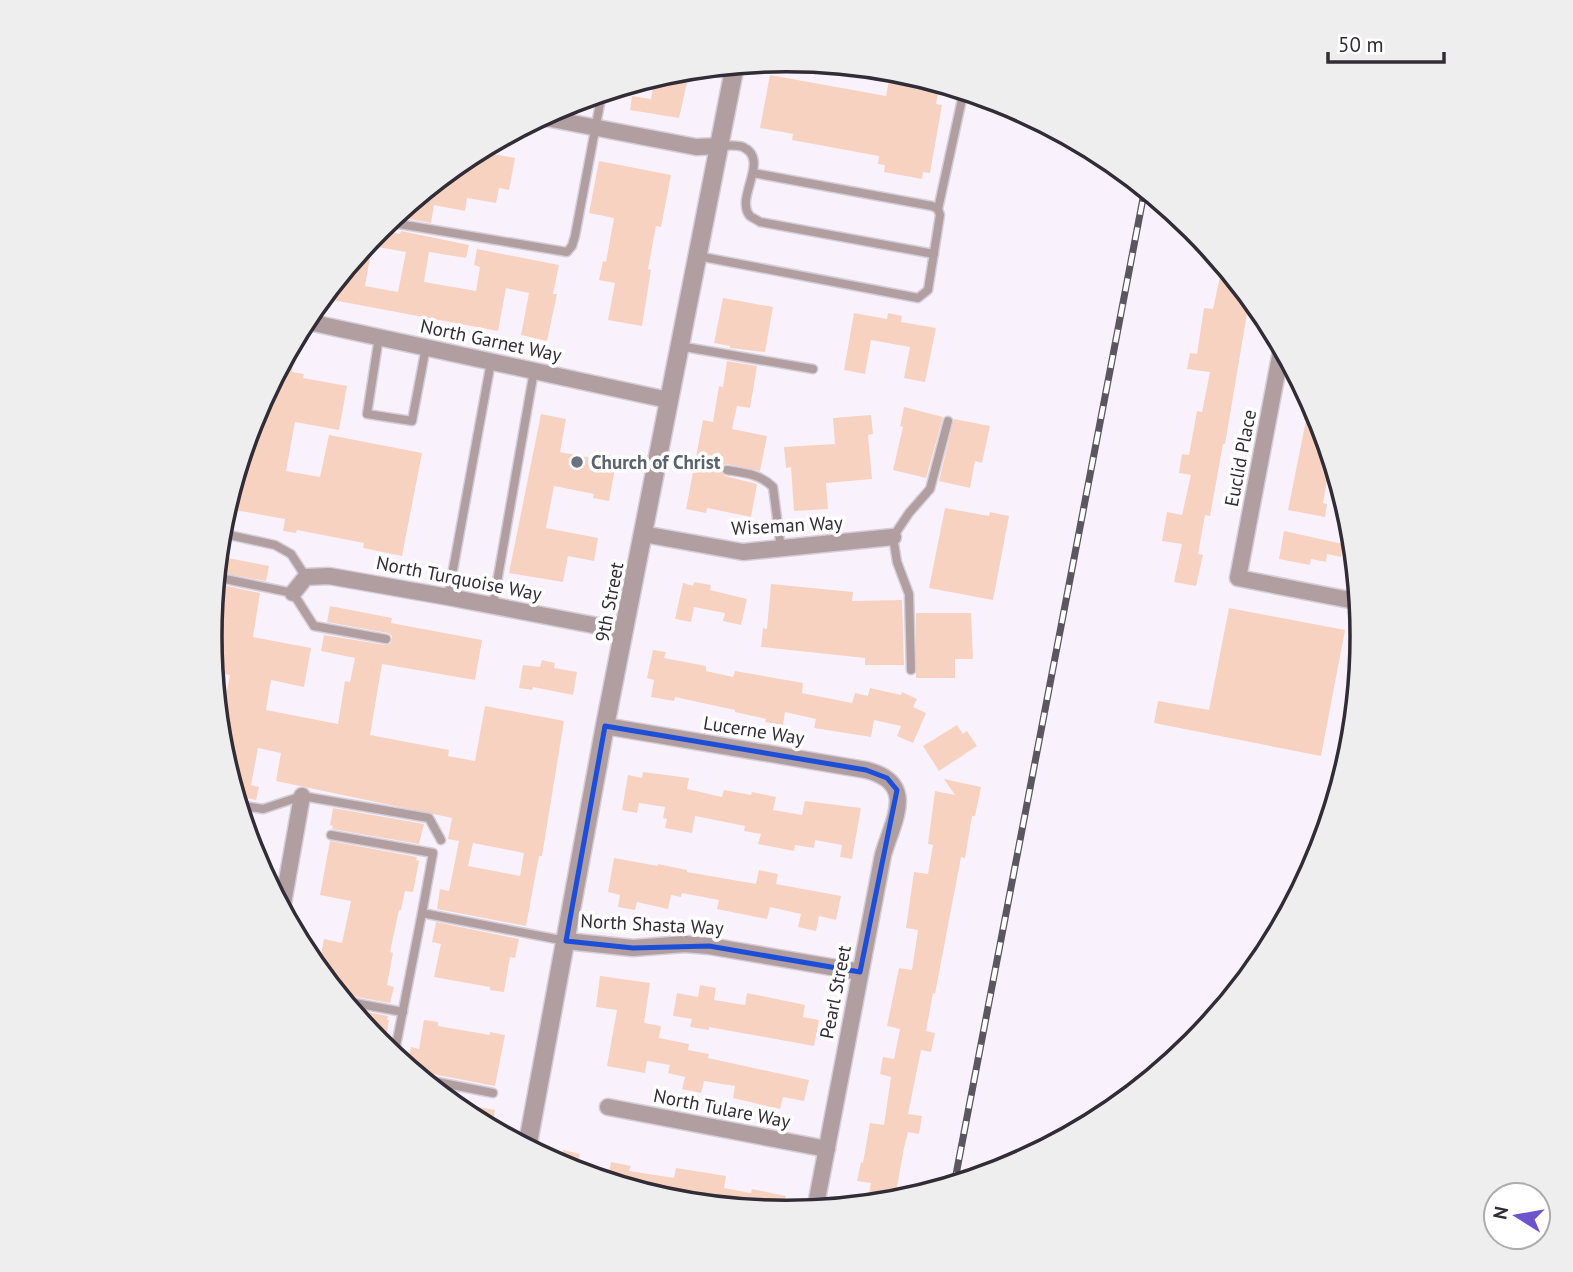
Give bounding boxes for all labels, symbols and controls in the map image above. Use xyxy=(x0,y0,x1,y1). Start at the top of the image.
scale bar xyxy=(1328,21,1444,65)
text: 50 m xyxy=(1338,31,1384,58)
street label: North Garnet Way xyxy=(418,313,564,367)
street label: Euclid Place xyxy=(1219,407,1261,509)
place label: Church of Christ xyxy=(591,450,721,474)
marker: Church of Christ xyxy=(569,454,585,470)
street label: Wiseman Way xyxy=(731,510,844,540)
street label: North Turquoise Way xyxy=(374,550,544,606)
street label: 9th Street xyxy=(590,560,629,644)
street label: Lucerne Way xyxy=(702,710,806,750)
street label: North Shasta Way xyxy=(580,908,724,940)
street label: Pearl Street xyxy=(814,943,856,1041)
street label: North Tulare Way xyxy=(651,1083,793,1133)
north arrow xyxy=(1482,1181,1552,1251)
text: N xyxy=(1487,1204,1513,1221)

